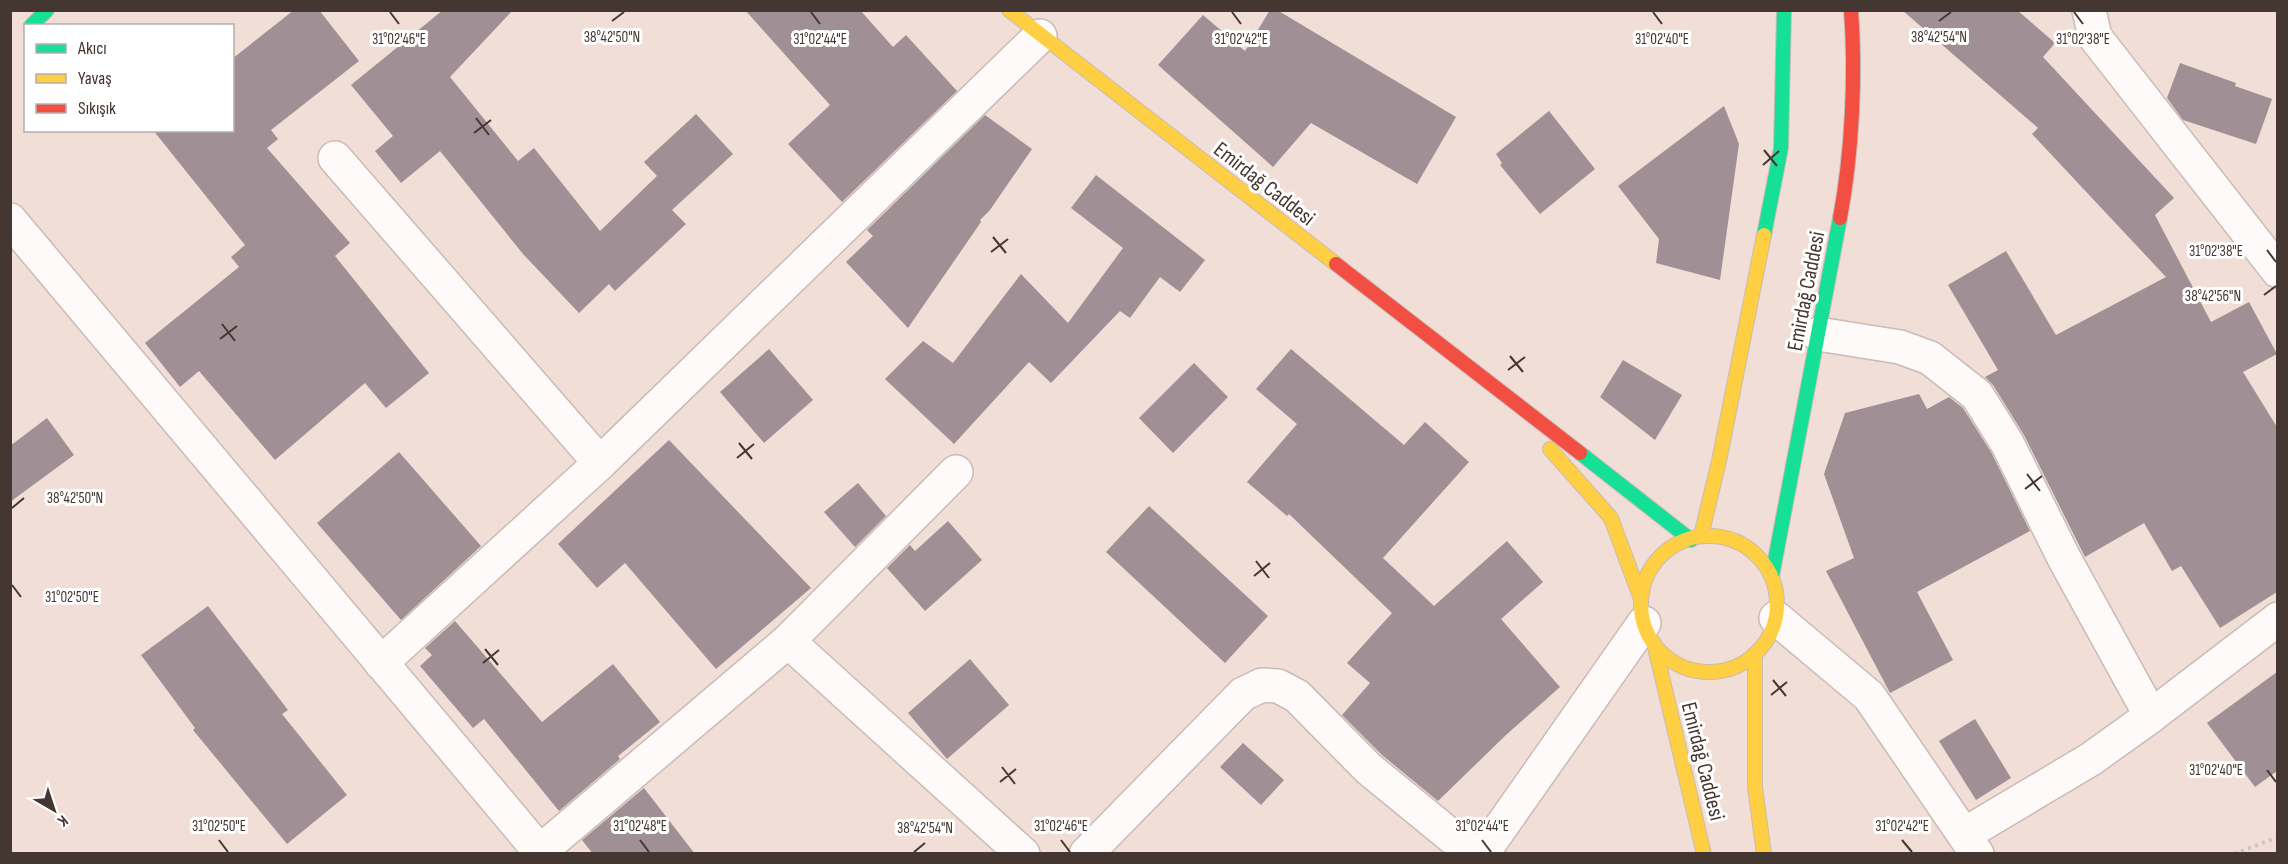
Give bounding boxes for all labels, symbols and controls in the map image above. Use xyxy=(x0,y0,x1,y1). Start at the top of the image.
legend xyxy=(24,24,234,132)
text: 38°42'50"N xyxy=(584,28,640,47)
text: 38°42'54"N xyxy=(1911,28,1967,47)
text: 31°02'46"E xyxy=(372,30,426,49)
text: 31°02'44"E xyxy=(793,30,847,49)
text: 31°02'42"E xyxy=(1214,30,1268,49)
text: 31°02'40"E xyxy=(1635,30,1689,49)
text: 31°02'38"E xyxy=(2056,30,2110,49)
text: Akıcı xyxy=(77,38,107,59)
text: Yavaş xyxy=(78,68,112,89)
text: Sıkışık xyxy=(78,98,116,119)
street label: Emirdağ Caddesi xyxy=(1208,136,1320,232)
street label: Emirdağ Caddesi xyxy=(1782,229,1831,353)
text: 31°02'38"E xyxy=(2189,242,2243,261)
text: 38°42'56"N xyxy=(2185,287,2241,306)
text: 38°42'50"N xyxy=(47,489,103,508)
text: 31°02'50"E xyxy=(45,588,99,607)
street label: Emirdağ Caddesi xyxy=(1675,699,1730,823)
text: 31°02'40"E xyxy=(2189,761,2243,780)
north arrow xyxy=(24,780,84,840)
text: K xyxy=(53,811,72,830)
text: 31°02'50"E xyxy=(192,817,246,836)
text: 31°02'48"E xyxy=(613,817,667,836)
text: 31°02'46"E xyxy=(1034,817,1088,836)
text: 31°02'44"E xyxy=(1455,817,1509,836)
text: 31°02'42"E xyxy=(1875,817,1929,836)
text: 38°42'54"N xyxy=(897,819,953,838)

